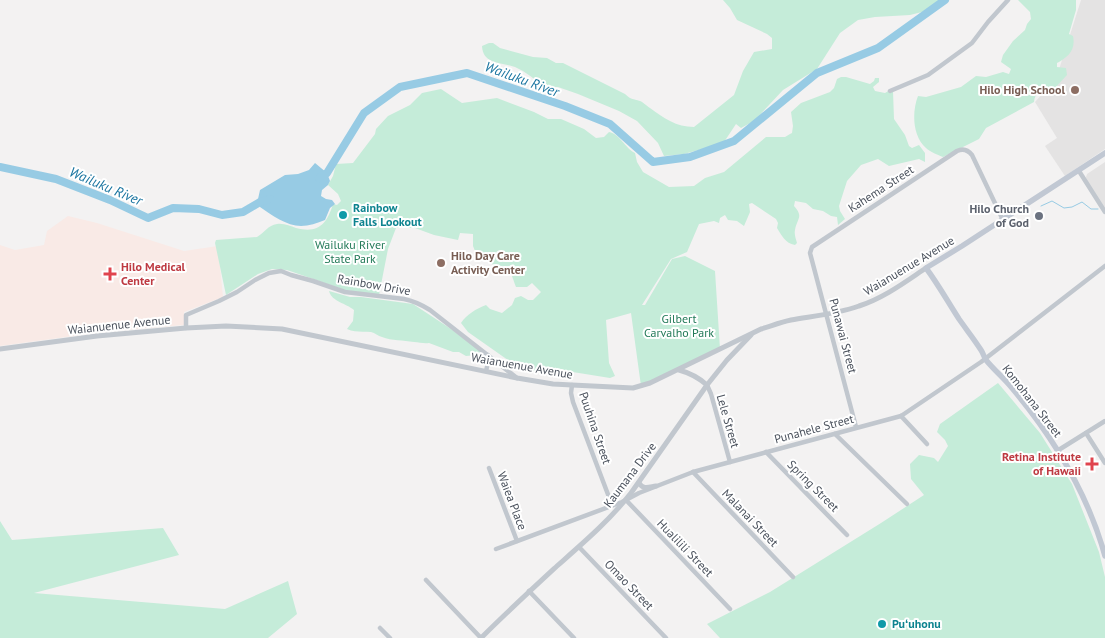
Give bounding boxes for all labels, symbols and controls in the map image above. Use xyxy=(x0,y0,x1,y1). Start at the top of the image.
water label: Wailuku River xyxy=(482,57,563,101)
place label: Hilo High School xyxy=(979,82,1065,97)
marker: Hilo High School xyxy=(1069,84,1081,96)
street label: Kahema Street xyxy=(845,162,916,215)
water label: Wailuku River xyxy=(67,163,147,210)
place label: Rainbow Falls Lookout xyxy=(353,200,422,229)
place label: Hilo Church of God xyxy=(969,201,1029,230)
marker: Rainbow Falls Lookout xyxy=(337,209,349,221)
marker: Hilo Church of God xyxy=(1033,210,1045,222)
street label: Waianuenue Avenue xyxy=(861,233,957,299)
park label: Wailuku River State Park xyxy=(315,237,385,266)
place label: Hilo Day Care Activity Center xyxy=(451,248,526,277)
marker: Hilo Day Care Activity Center xyxy=(435,257,447,269)
place label: Hilo Medical Center xyxy=(121,259,186,288)
marker: Hilo Medical Center xyxy=(103,267,117,281)
street label: Rainbow Drive xyxy=(336,271,412,298)
street label: Punawai Street xyxy=(826,297,861,375)
park label: Gilbert Carvalho Park xyxy=(644,311,714,340)
street label: Waianuenue Avenue xyxy=(67,312,171,337)
street label: Waianuenue Avenue xyxy=(470,349,574,382)
street label: Komohana Street xyxy=(999,361,1065,440)
street label: Puuhina Street xyxy=(576,390,615,466)
street label: Lele Street xyxy=(714,392,743,449)
street label: Punahele Street xyxy=(773,411,855,446)
street label: Kaumana Drive xyxy=(600,439,659,510)
place label: Retina Institute of Hawaii xyxy=(1002,449,1081,478)
street label: Spring Street xyxy=(784,457,842,515)
marker: Retina Institute of Hawaii xyxy=(1085,457,1099,471)
street label: Waiea Place xyxy=(494,470,530,532)
street label: Malanai Street xyxy=(719,486,782,550)
street label: Hualilili Street xyxy=(654,516,717,580)
street label: Omao Street xyxy=(602,556,657,613)
place label: Puʻuhonu xyxy=(892,616,941,631)
marker: Puʻuhonu xyxy=(876,618,888,630)

